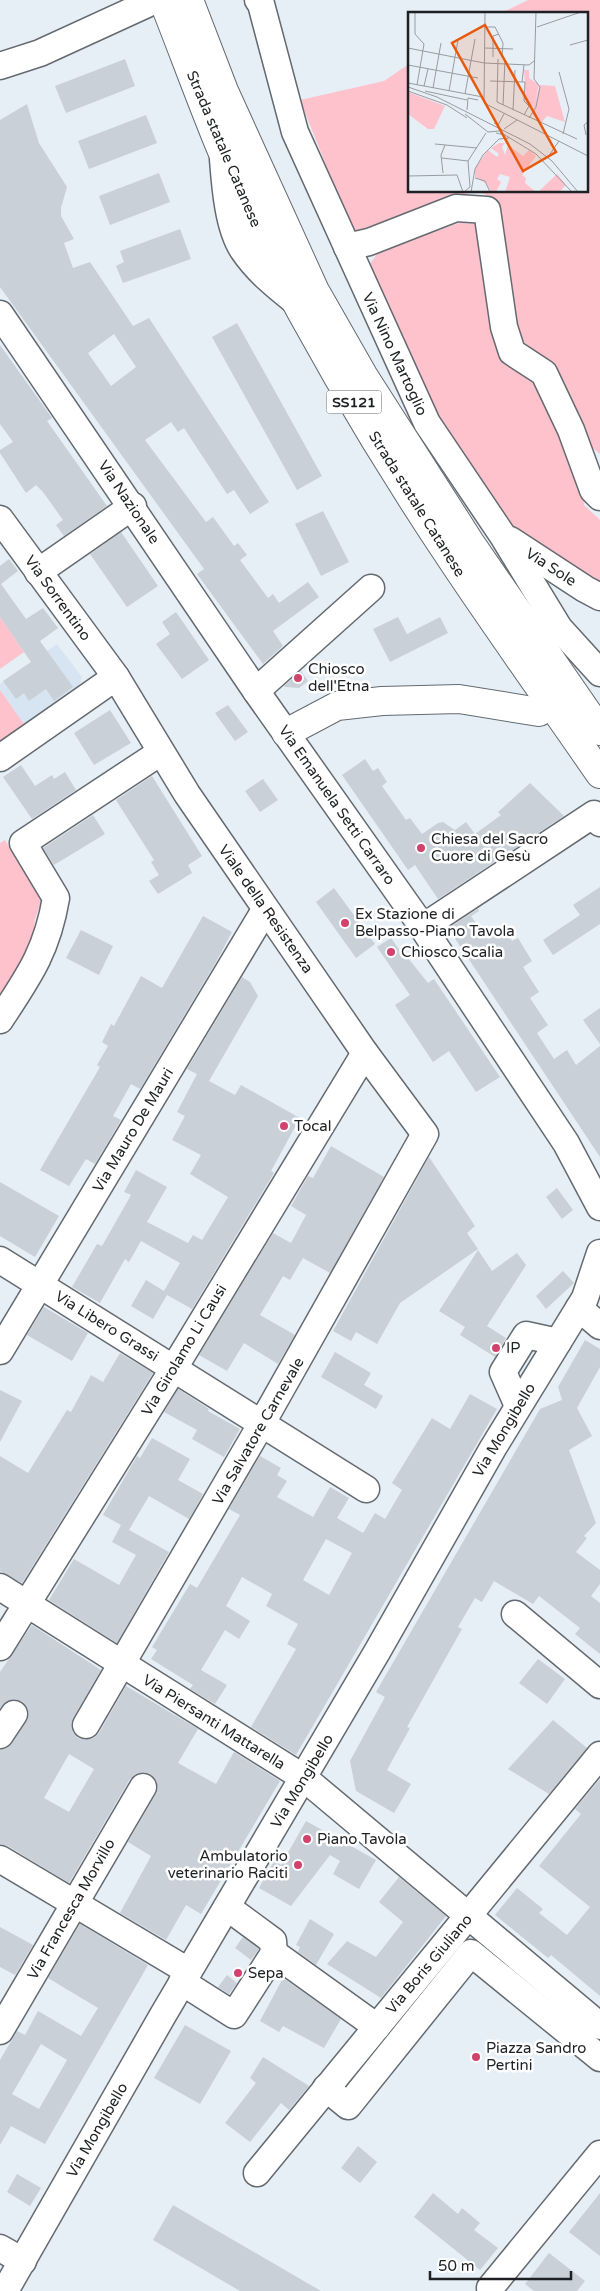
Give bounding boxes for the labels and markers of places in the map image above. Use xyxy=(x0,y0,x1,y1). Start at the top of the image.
place label: Chiosco dell'Etna xyxy=(308,660,369,695)
marker: Chiosco dell'Etna xyxy=(292,672,304,684)
place label: Chiesa del Sacro Cuore di Gesù xyxy=(431,830,548,865)
marker: Chiesa del Sacro Cuore di Gesù xyxy=(415,842,427,854)
place label: Ex Stazione di Belpasso-Piano Tavola xyxy=(355,905,515,940)
marker: Ex Stazione di Belpasso-Piano Tavola xyxy=(339,917,351,929)
place label: Chiosco Scalia xyxy=(401,943,503,961)
marker: Chiosco Scalia xyxy=(385,946,397,958)
place label: Tocal xyxy=(294,1117,331,1135)
marker: Tocal xyxy=(278,1120,290,1132)
place label: IP xyxy=(506,1339,520,1357)
marker: IP xyxy=(490,1342,502,1354)
place label: Piano Tavola xyxy=(317,1830,407,1848)
marker: Piano Tavola xyxy=(301,1833,313,1845)
place label: Ambulatorio veterinario Raciti xyxy=(168,1847,288,1882)
marker: Ambulatorio veterinario Raciti xyxy=(292,1859,304,1871)
place label: Sepa xyxy=(248,1964,284,1982)
marker: Sepa xyxy=(232,1967,244,1979)
place label: Piazza Sandro Pertini xyxy=(486,2039,586,2074)
marker: Piazza Sandro Pertini xyxy=(470,2051,482,2063)

